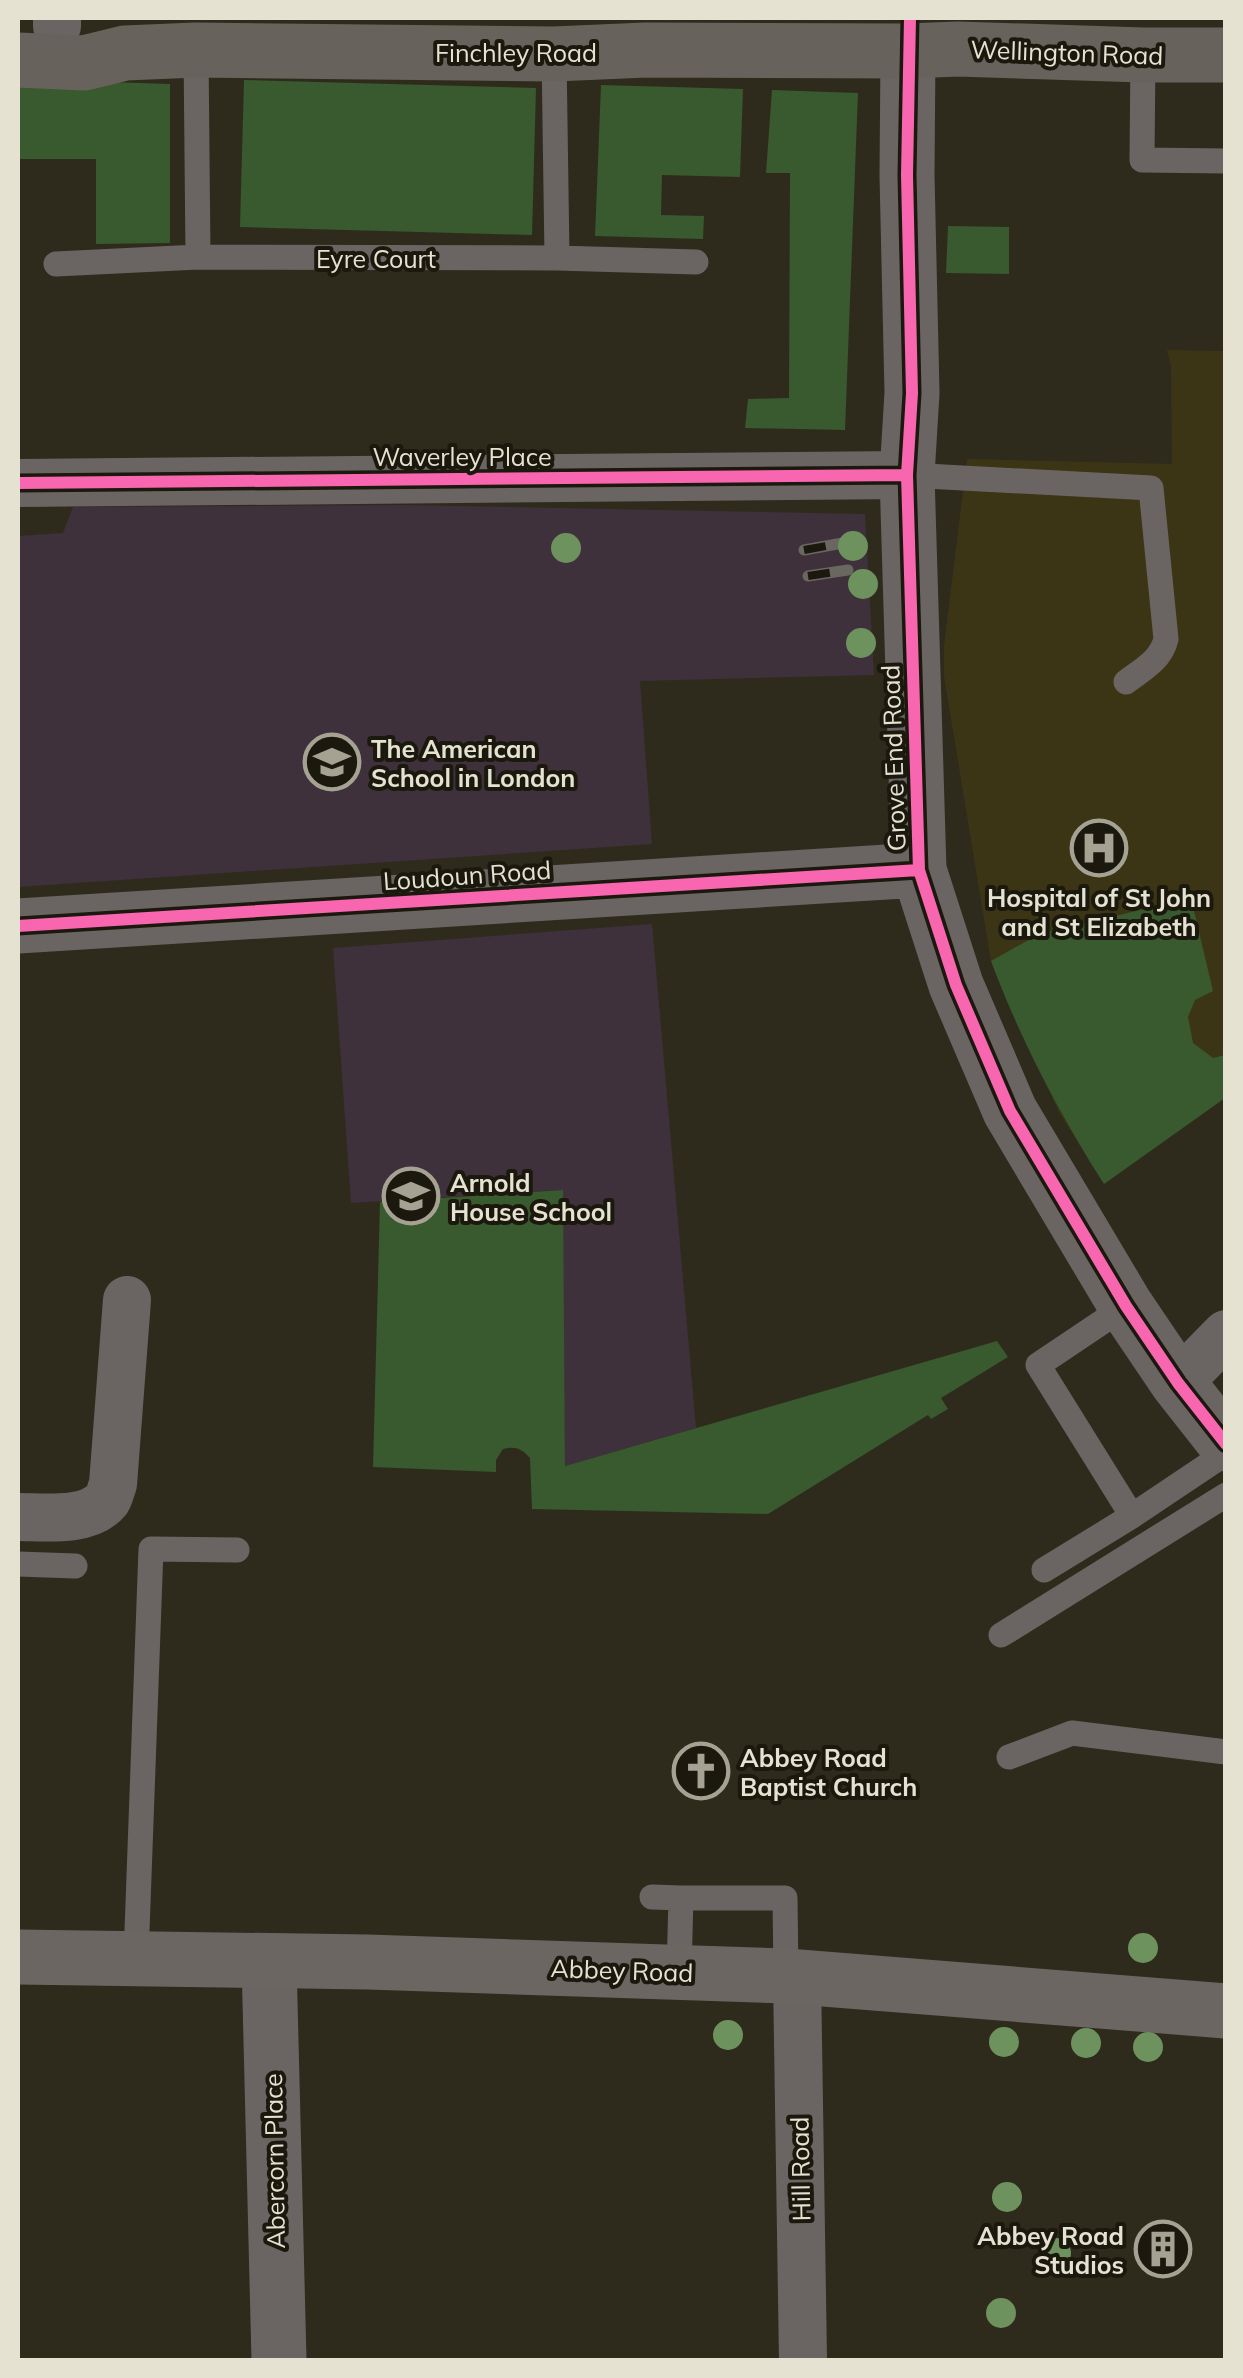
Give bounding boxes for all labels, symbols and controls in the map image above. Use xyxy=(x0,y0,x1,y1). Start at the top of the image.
street label: Wellington Road xyxy=(970,33,1164,71)
street label: Finchley Road xyxy=(435,37,597,68)
street label: Eyre Court xyxy=(316,243,436,274)
street label: Waverley Place xyxy=(372,441,552,472)
street label: Grove End Road xyxy=(874,664,912,852)
school or university icon: The American School in London xyxy=(302,732,362,792)
place label: The American School in London xyxy=(371,733,575,793)
hospital icon: Hospital of St John and St Elizabeth xyxy=(1069,818,1129,878)
street label: Loudoun Road xyxy=(382,854,552,896)
place label: Hospital of St John and St Elizabeth xyxy=(987,882,1211,942)
school or university icon: Arnold House School xyxy=(381,1166,441,1226)
place label: Arnold House School xyxy=(450,1167,612,1227)
church icon: Abbey Road Baptist Church xyxy=(671,1741,731,1801)
place label: Abbey Road Baptist Church xyxy=(740,1742,917,1802)
street label: Abbey Road xyxy=(550,1952,694,1988)
street label: Abercorn Place xyxy=(257,2073,291,2249)
street label: Hill Road xyxy=(784,2116,816,2222)
building icon: Abbey Road Studios xyxy=(1133,2219,1193,2279)
place label: Abbey Road Studios xyxy=(977,2220,1124,2280)

